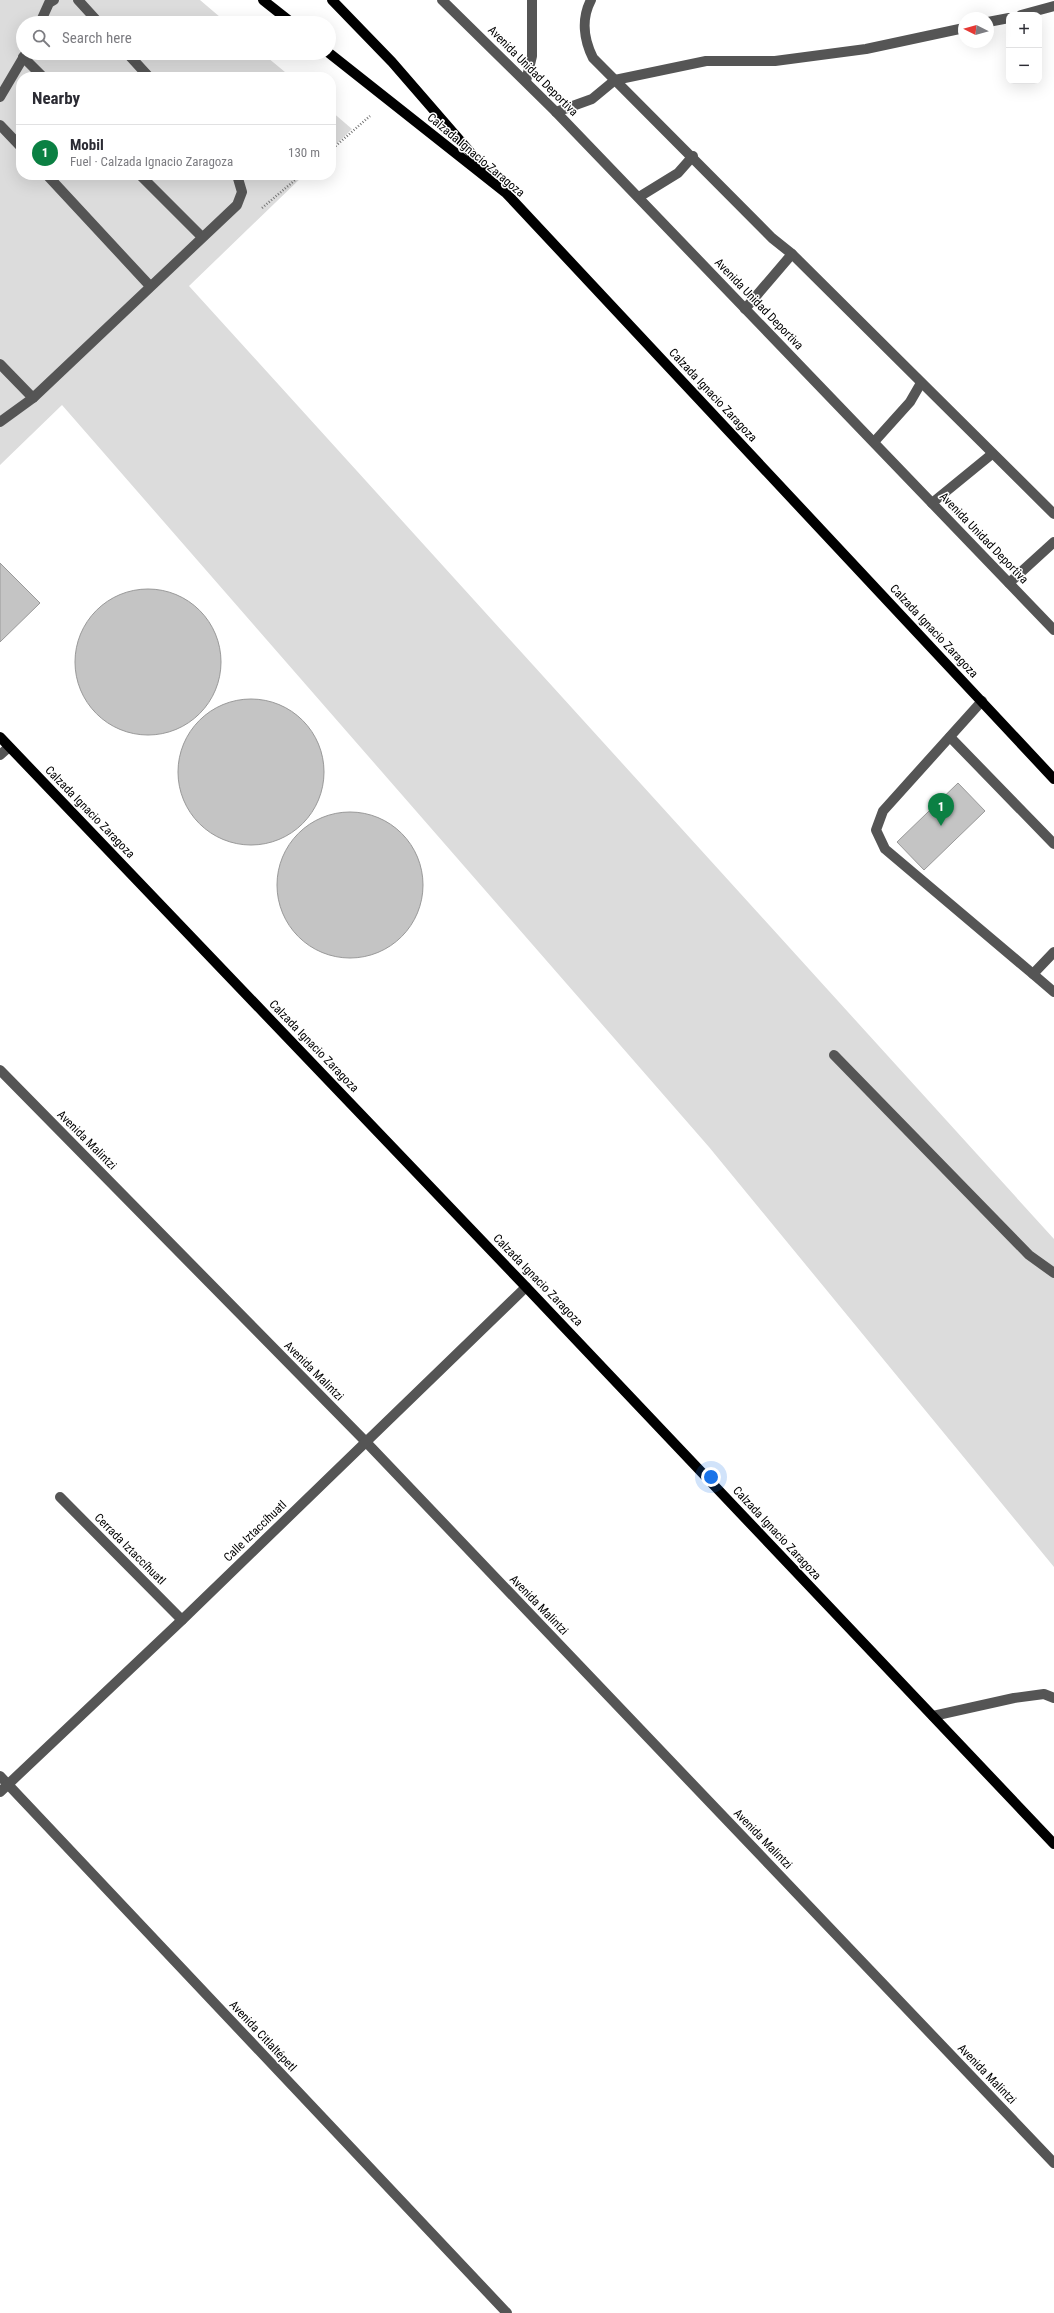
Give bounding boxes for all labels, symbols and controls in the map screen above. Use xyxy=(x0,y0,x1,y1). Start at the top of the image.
north arrow xyxy=(958,12,994,48)
map controls xyxy=(1006,12,1042,84)
button: + xyxy=(1006,12,1042,48)
search box xyxy=(16,16,336,60)
street label: Avenida Unidad Deportiva xyxy=(485,23,581,119)
icon: search xyxy=(30,27,52,49)
text: Search here xyxy=(62,29,132,47)
button: − xyxy=(1006,48,1042,84)
text: Nearby xyxy=(32,88,80,108)
street label: Calzada Ignacio Zaragoza xyxy=(425,110,528,200)
text: Mobil xyxy=(70,136,104,154)
text: 1 xyxy=(42,145,48,160)
text: 130 m xyxy=(288,145,320,160)
text: Fuel · Calzada Ignacio Zaragoza xyxy=(70,154,233,169)
street label: Avenida Unidad Deportiva xyxy=(712,255,806,353)
street label: Calzada Ignacio Zaragoza xyxy=(666,345,760,445)
street label: Avenida Unidad Deportiva xyxy=(937,489,1031,587)
street label: Calzada Ignacio Zaragoza xyxy=(887,581,981,681)
street label: Calzada Ignacio Zaragoza xyxy=(42,763,138,861)
pin: 1 xyxy=(928,793,954,826)
street label: Calzada Ignacio Zaragoza xyxy=(266,997,362,1095)
street label: Avenida Malintzi xyxy=(54,1107,120,1173)
street label: Calzada Ignacio Zaragoza xyxy=(490,1231,586,1329)
street label: Avenida Malintzi xyxy=(281,1338,347,1404)
your location xyxy=(701,1467,721,1487)
street label: Calzada Ignacio Zaragoza xyxy=(730,1483,824,1583)
street label: Calle Iztaccíhuatl xyxy=(221,1498,289,1564)
street label: Cerrada Iztaccíhuatl xyxy=(92,1511,168,1587)
street label: Avenida Malintzi xyxy=(507,1572,571,1638)
street label: Avenida Malintzi xyxy=(731,1806,795,1872)
street label: Avenida Citlaltépetl xyxy=(227,1998,299,2074)
street label: Avenida Malintzi xyxy=(955,2041,1019,2107)

